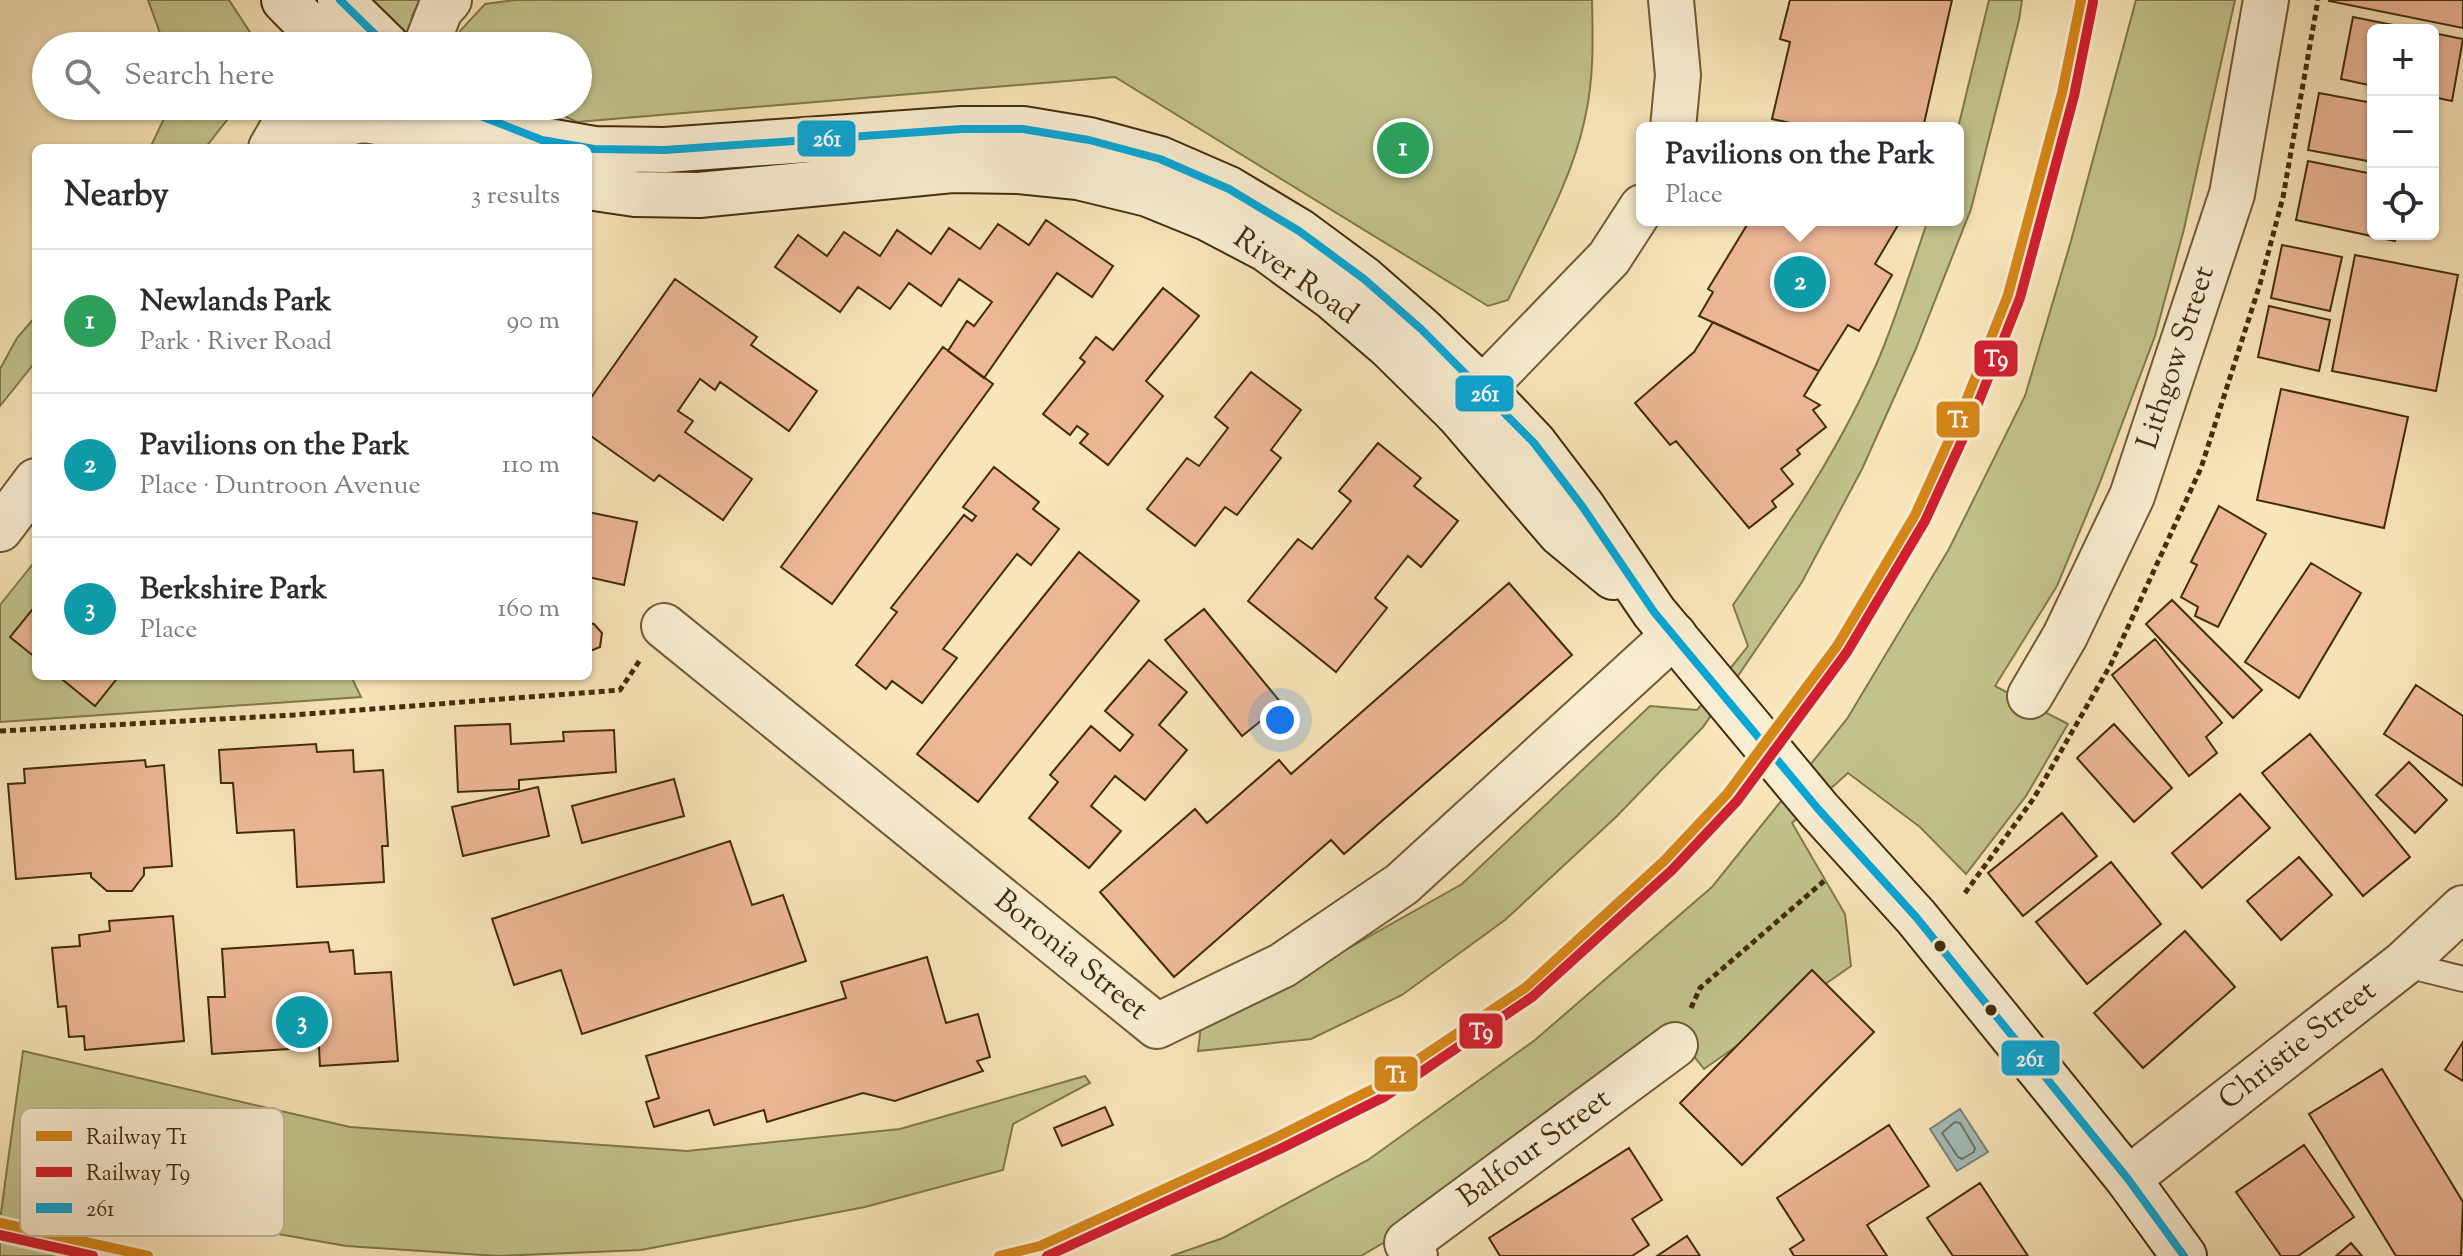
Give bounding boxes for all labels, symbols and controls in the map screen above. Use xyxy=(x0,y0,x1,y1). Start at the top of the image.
map controls xyxy=(2367,24,2439,240)
button: + xyxy=(2367,24,2439,96)
search box xyxy=(32,32,592,120)
icon: search xyxy=(60,54,104,98)
text: Search here xyxy=(124,55,274,98)
button: − xyxy=(2367,96,2439,168)
pin: 1 xyxy=(1377,118,1429,178)
line badge: 261 xyxy=(796,119,857,158)
popup xyxy=(1636,122,1964,226)
text: 261 xyxy=(813,125,842,157)
text: Pavilions on the Park xyxy=(1665,134,1935,177)
button: locate xyxy=(2367,168,2439,240)
text: Nearby xyxy=(64,172,169,221)
text: Place xyxy=(1665,177,1723,214)
text: 3 results xyxy=(471,178,560,215)
street label: River Road xyxy=(1224,218,1366,336)
pin: 2 xyxy=(1774,252,1826,312)
street label: Lithgow Street xyxy=(2127,261,2227,455)
text: Newlands Park xyxy=(140,281,331,324)
text: 1 xyxy=(86,303,94,340)
text: 90 m xyxy=(507,303,560,340)
text: Park · River Road xyxy=(140,324,332,361)
line badge: T9 xyxy=(1973,339,2019,378)
text: T9 xyxy=(1984,345,2008,377)
line badge: 261 xyxy=(1454,374,1515,413)
text: 261 xyxy=(1471,380,1500,412)
line badge: T1 xyxy=(1935,400,1981,439)
text: T1 xyxy=(1947,406,1969,438)
text: Pavilions on the Park xyxy=(140,425,409,468)
text: 2 xyxy=(84,447,96,484)
text: 110 m xyxy=(502,447,560,484)
text: Place · Duntroon Avenue xyxy=(140,468,421,505)
text: Berkshire Park xyxy=(140,569,327,612)
text: 3 xyxy=(85,591,95,628)
text: 160 m xyxy=(497,591,560,628)
text: Place xyxy=(140,612,197,649)
your location xyxy=(1260,700,1300,740)
street label: Boronia Street xyxy=(984,880,1156,1032)
unlabelled marker xyxy=(1932,938,1948,954)
street label: Christie Street xyxy=(2210,971,2386,1121)
pin: 3 xyxy=(276,992,328,1052)
unlabelled marker xyxy=(1983,1002,1999,1018)
line badge: T9 xyxy=(1458,1012,1504,1050)
text: T9 xyxy=(1469,1018,1493,1050)
line badge: 261 xyxy=(2000,1039,2061,1077)
text: 261 xyxy=(2016,1045,2045,1077)
line badge: T1 xyxy=(1373,1055,1419,1093)
text: T1 xyxy=(1385,1061,1407,1093)
street label: Balfour Street xyxy=(1450,1079,1620,1219)
legend xyxy=(20,1108,284,1236)
text: Railway T1 xyxy=(86,1123,188,1155)
text: Railway T9 xyxy=(86,1159,190,1191)
text: 261 xyxy=(86,1195,115,1227)

